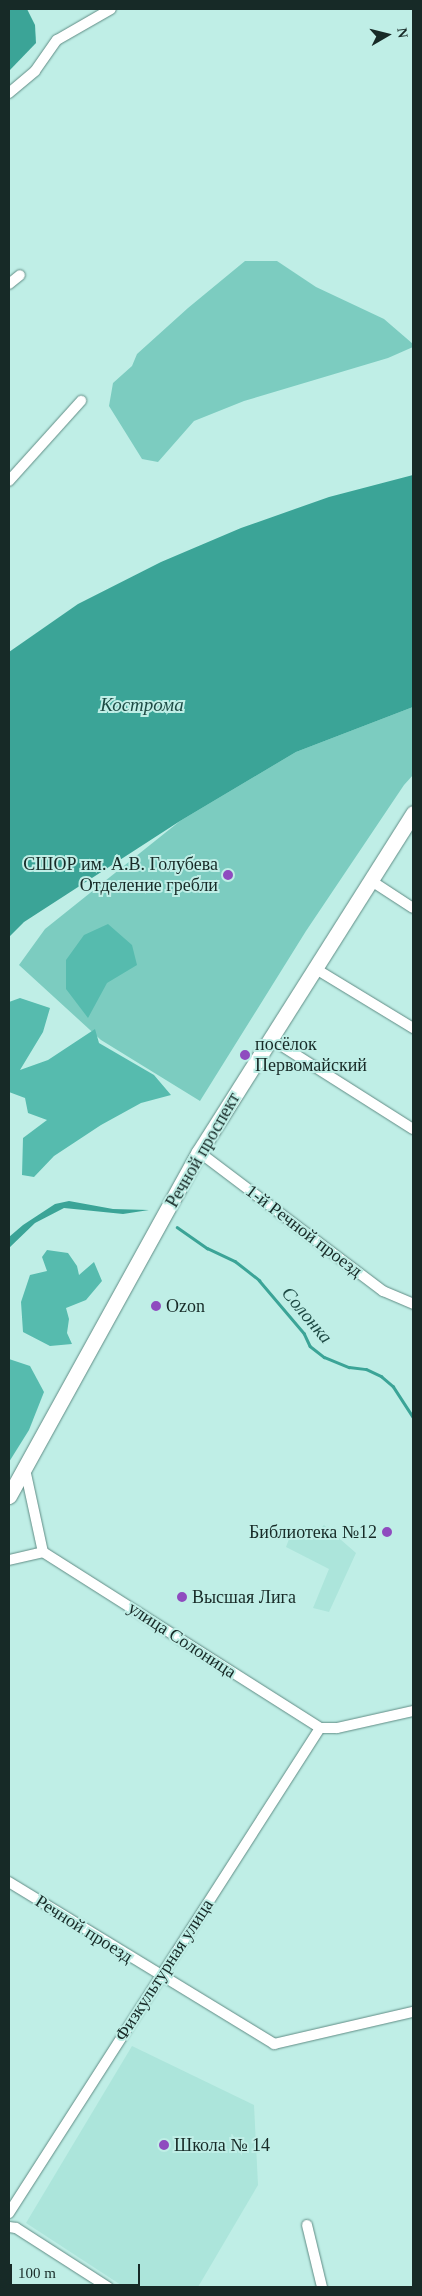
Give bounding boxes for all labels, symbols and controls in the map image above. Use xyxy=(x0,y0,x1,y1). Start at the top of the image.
north arrow xyxy=(362,10,412,60)
text: N xyxy=(394,27,410,39)
water label: Кострома xyxy=(100,694,184,716)
place label: СШОР им. А.В. Голубева Отделение гребли xyxy=(23,854,218,896)
marker: СШОР им. А.В. Голубева Отделение гребли xyxy=(222,869,234,881)
place label: посёлок Первомайский xyxy=(255,1034,367,1076)
marker: посёлок Первомайский xyxy=(239,1049,251,1061)
street label: Речной проспект xyxy=(161,1089,245,1211)
street label: 1-й Речной проезд xyxy=(241,1180,367,1282)
water label: Солонка xyxy=(277,1282,337,1348)
place label: Ozon xyxy=(166,1295,205,1317)
marker: Ozon xyxy=(150,1300,162,1312)
place label: Библиотека №12 xyxy=(249,1521,377,1543)
marker: Библиотека №12 xyxy=(381,1526,393,1538)
place label: Высшая Лига xyxy=(192,1586,296,1608)
marker: Высшая Лига xyxy=(176,1591,188,1603)
street label: улица Солоница xyxy=(124,1597,240,1683)
street label: Речной проезд xyxy=(31,1890,137,1968)
street label: Физкультурная улица xyxy=(110,1895,218,2045)
place label: Школа № 14 xyxy=(174,2134,270,2156)
marker: Школа № 14 xyxy=(158,2139,170,2151)
scale bar xyxy=(12,2254,142,2286)
text: 100 m xyxy=(18,2265,56,2281)

